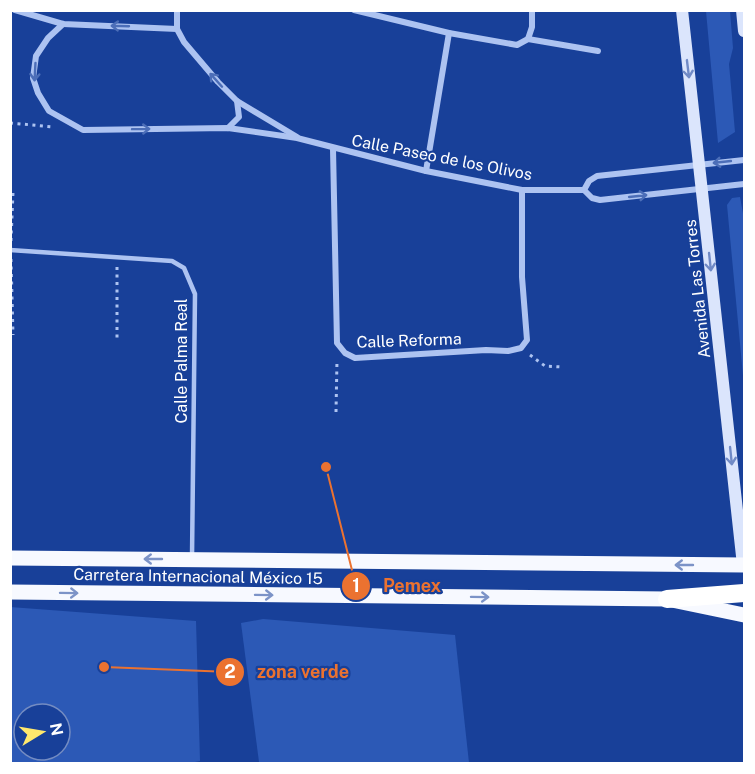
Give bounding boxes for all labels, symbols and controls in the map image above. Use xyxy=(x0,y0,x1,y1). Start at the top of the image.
one-way arrow xyxy=(111,21,131,32)
one-way arrow xyxy=(683,58,694,78)
one-way arrow xyxy=(30,62,41,81)
one-way arrow xyxy=(209,72,223,87)
one-way arrow xyxy=(131,123,151,135)
street label: Calle Paseo de los Olivos xyxy=(350,131,534,184)
one-way arrow xyxy=(713,157,733,168)
one-way arrow xyxy=(628,190,648,201)
street label: Avenida Las Torres xyxy=(681,219,714,359)
one-way arrow xyxy=(705,252,716,272)
street label: Calle Palma Real xyxy=(172,298,191,424)
street label: Calle Reforma xyxy=(356,329,462,352)
one-way arrow xyxy=(726,446,737,466)
one-way arrow xyxy=(144,553,164,565)
one-way arrow xyxy=(675,559,695,571)
street label: Carretera Internacional México 15 xyxy=(73,565,323,588)
callout: Pemex xyxy=(341,568,453,604)
text: 1 xyxy=(352,575,360,596)
text: Pemex xyxy=(383,575,441,596)
one-way arrow xyxy=(58,587,78,599)
one-way arrow xyxy=(253,589,273,600)
one-way arrow xyxy=(469,591,489,603)
callout: zona verde xyxy=(215,654,361,690)
text: 2 xyxy=(224,661,236,682)
text: zona verde xyxy=(257,661,349,682)
north arrow xyxy=(12,702,72,762)
text: N xyxy=(46,721,67,737)

